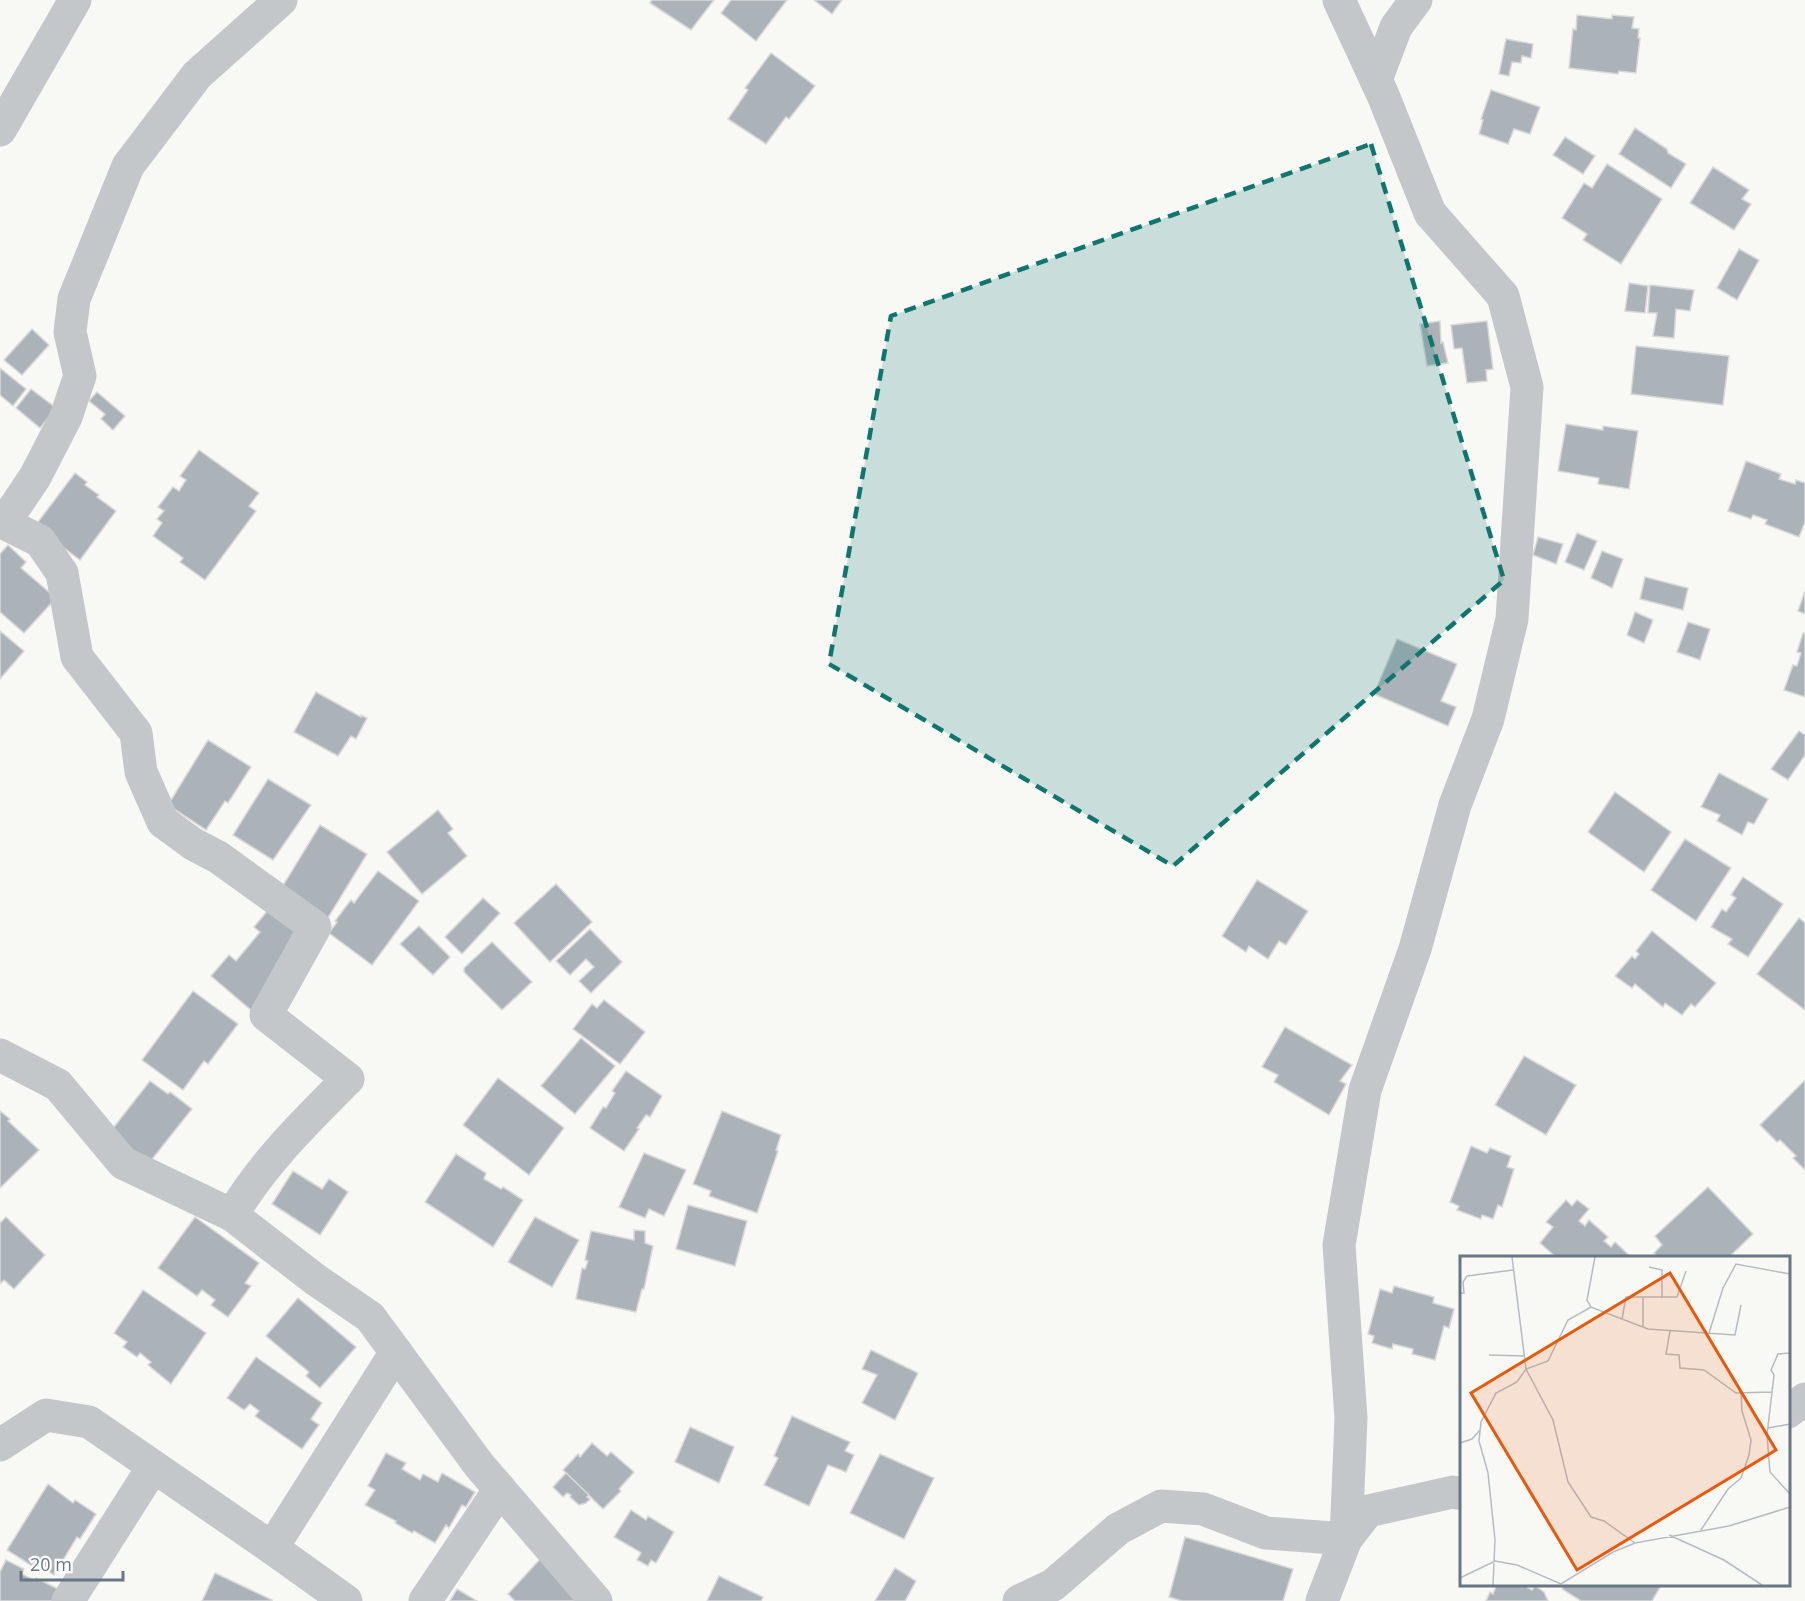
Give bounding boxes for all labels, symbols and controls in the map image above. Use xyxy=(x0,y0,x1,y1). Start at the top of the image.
inset map xyxy=(1460,1256,1790,1586)
scale bar xyxy=(21,1544,123,1582)
text: 20 m xyxy=(30,1552,72,1576)

